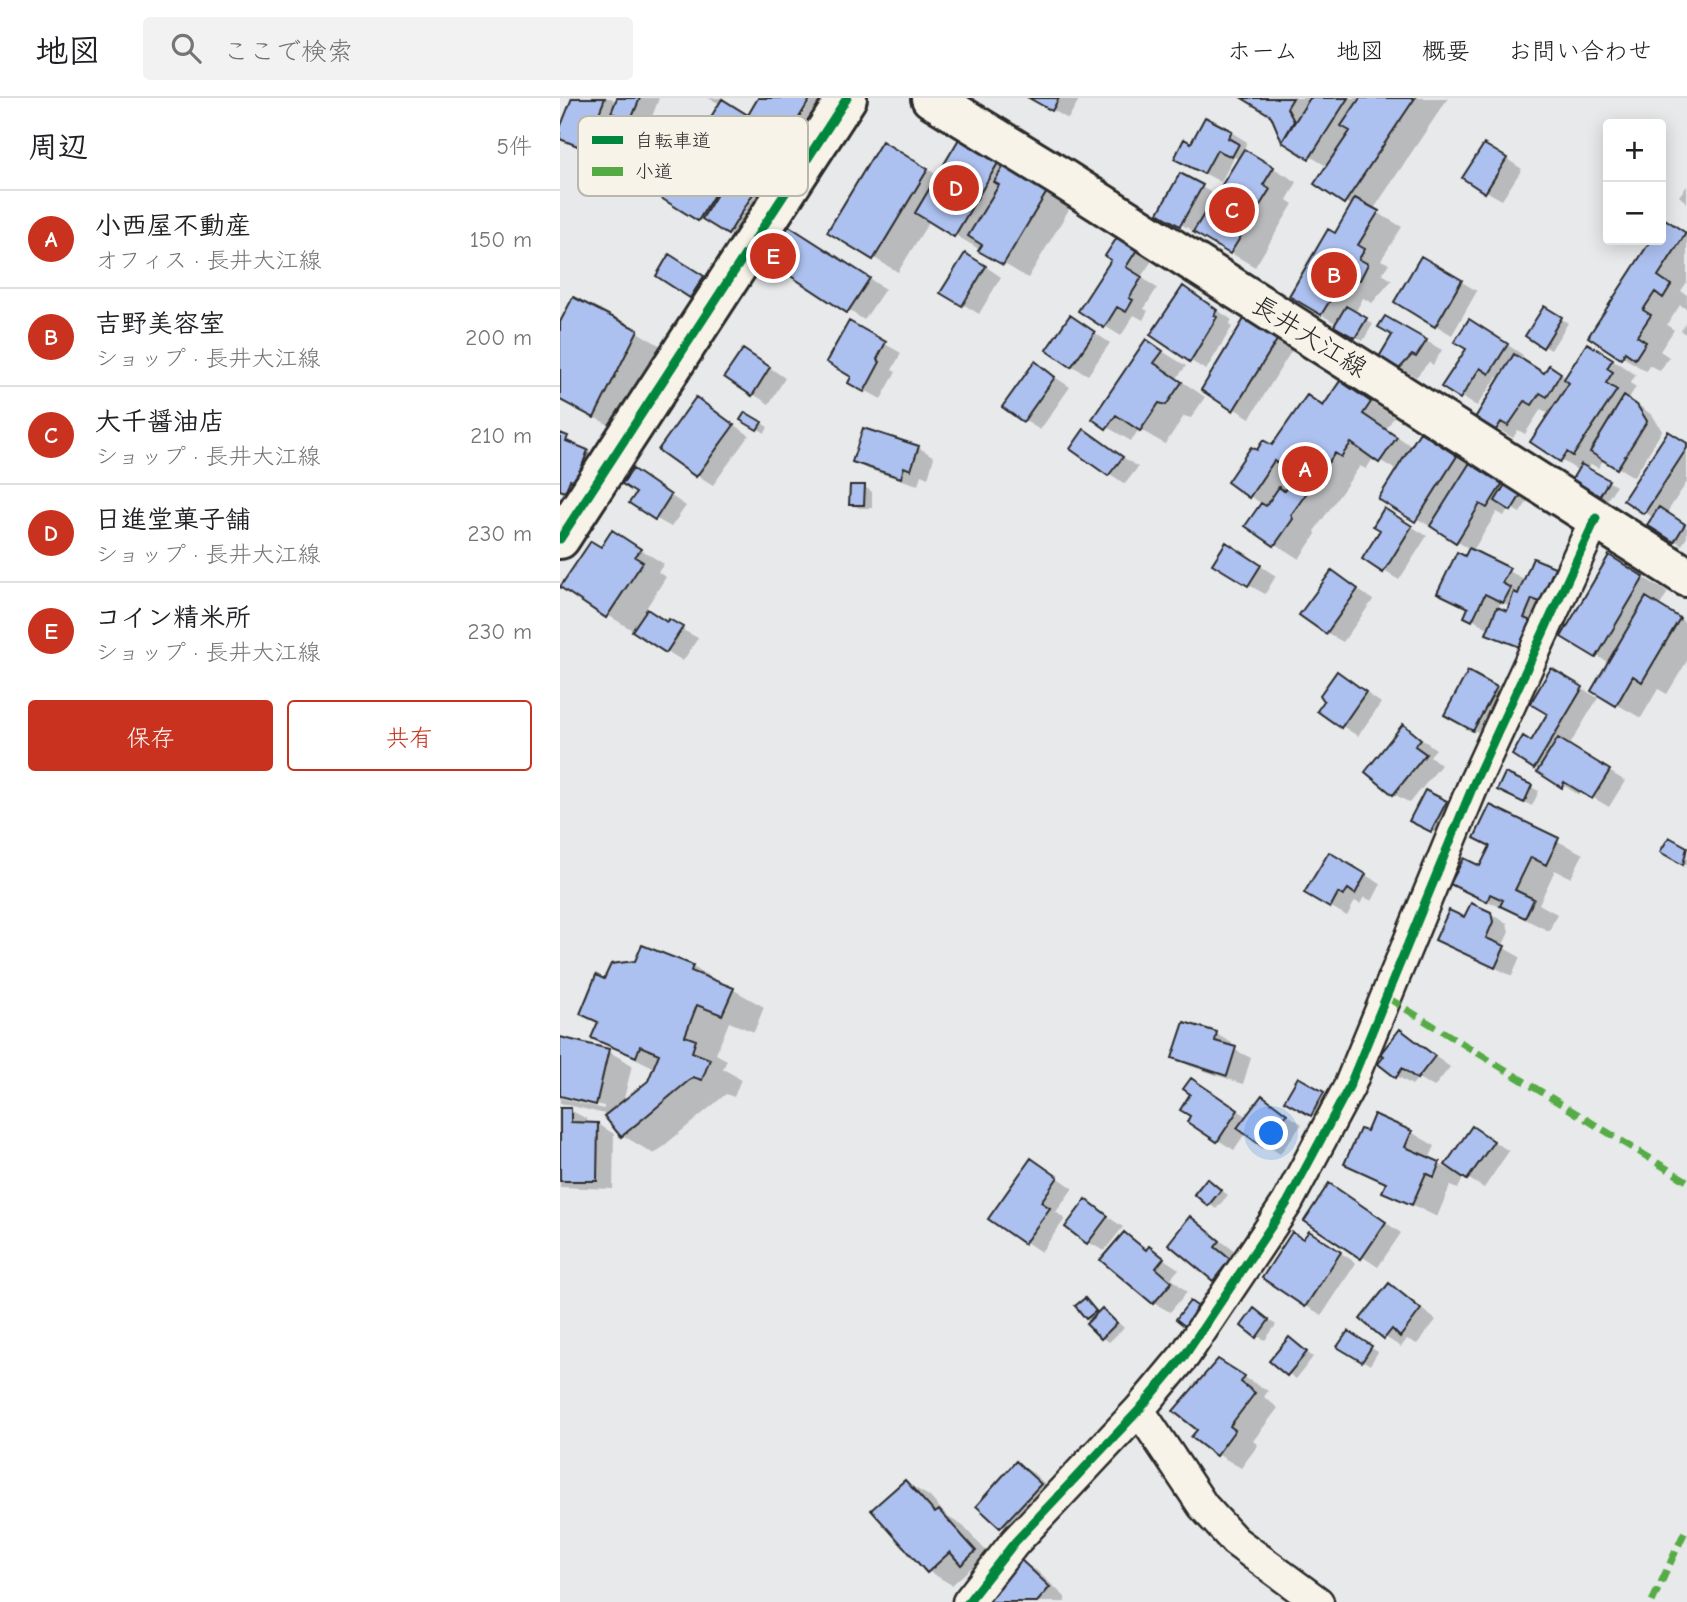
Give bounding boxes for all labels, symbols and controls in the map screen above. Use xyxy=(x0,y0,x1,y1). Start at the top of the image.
search box xyxy=(143,17,633,80)
icon: search xyxy=(167,29,205,67)
text: 地図 xyxy=(35,32,101,70)
text: ここで検索 xyxy=(223,37,353,67)
text: ホーム xyxy=(1227,37,1298,65)
text: 地図 xyxy=(1336,37,1384,65)
text: 概要 xyxy=(1422,37,1470,65)
text: お問い合わせ xyxy=(1508,37,1652,65)
legend xyxy=(578,116,808,196)
map controls xyxy=(1603,119,1666,245)
button: + xyxy=(1603,119,1666,182)
text: 周辺 xyxy=(28,130,88,165)
text: 自転車道 xyxy=(635,130,711,152)
text: 5件 xyxy=(497,133,532,160)
text: 小道 xyxy=(635,161,673,183)
pin: D xyxy=(933,162,979,214)
button: − xyxy=(1603,182,1666,245)
pin: C xyxy=(1209,184,1255,236)
text: 小西屋不動産 xyxy=(95,211,251,241)
text: A xyxy=(45,226,57,253)
text: 150 m xyxy=(470,226,532,253)
pin: E xyxy=(750,230,796,282)
text: オフィス · 長井大江線 xyxy=(95,247,321,274)
pin: B xyxy=(1311,249,1357,301)
street label: 長井大江線 xyxy=(1246,290,1373,384)
text: 吉野美容室 xyxy=(95,309,225,339)
text: B xyxy=(44,324,58,351)
text: 200 m xyxy=(465,324,532,351)
text: ショップ · 長井大江線 xyxy=(95,345,321,372)
text: 大千醤油店 xyxy=(95,407,225,437)
text: C xyxy=(44,422,58,449)
text: 210 m xyxy=(470,422,532,449)
text: ショップ · 長井大江線 xyxy=(95,443,321,470)
pin: A xyxy=(1282,443,1328,495)
text: 日進堂菓子舗 xyxy=(95,505,251,535)
text: D xyxy=(44,520,58,547)
text: 230 m xyxy=(468,520,532,547)
text: ショップ · 長井大江線 xyxy=(95,541,321,568)
text: コイン精米所 xyxy=(95,603,251,633)
text: E xyxy=(44,618,58,645)
text: 230 m xyxy=(468,618,532,645)
text: ショップ · 長井大江線 xyxy=(95,639,321,666)
button: 保存 xyxy=(28,700,273,771)
button: 共有 xyxy=(287,700,532,771)
your location xyxy=(1254,1116,1288,1150)

